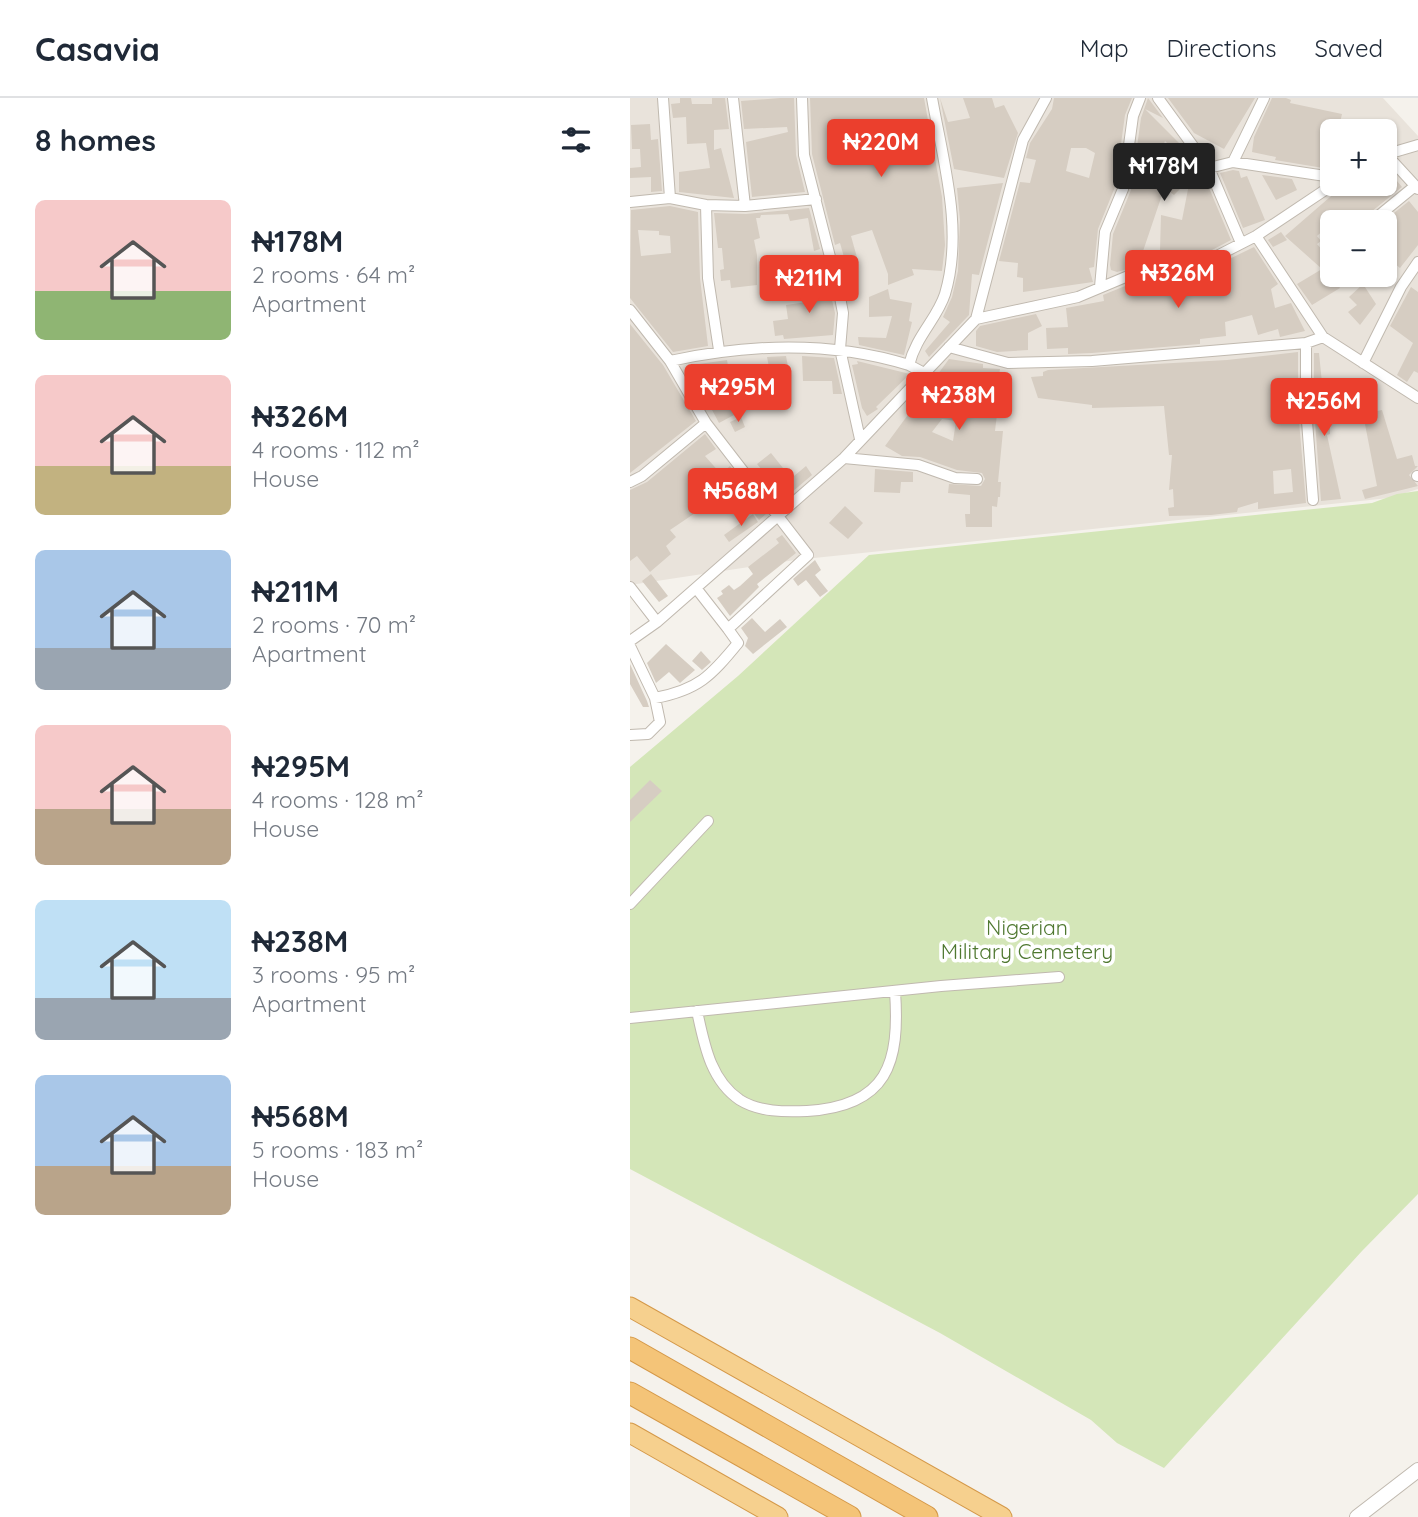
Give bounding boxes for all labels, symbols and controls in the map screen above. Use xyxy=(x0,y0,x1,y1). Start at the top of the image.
text: Casavia xyxy=(35,28,160,69)
text: Map xyxy=(1080,33,1129,63)
text: Directions xyxy=(1167,33,1277,63)
text: Saved xyxy=(1315,33,1383,63)
map controls xyxy=(1320,119,1397,287)
button: + xyxy=(1320,119,1397,196)
pin: ₦220M xyxy=(832,120,930,179)
text: 8 homes xyxy=(35,121,156,159)
icon: filters xyxy=(557,121,595,159)
text: ₦220M xyxy=(843,127,919,156)
pin: ₦178M xyxy=(1115,144,1213,203)
text: ₦178M xyxy=(1129,151,1199,180)
button: − xyxy=(1320,210,1397,287)
text: ₦178M xyxy=(252,222,343,260)
icon: home xyxy=(91,228,175,312)
pin: ₦326M xyxy=(1129,250,1227,310)
pin: ₦211M xyxy=(760,256,858,315)
text: ₦326M xyxy=(1141,258,1215,287)
text: 2 rooms · 64 m² xyxy=(252,260,415,289)
text: ₦211M xyxy=(776,263,842,292)
text: Apartment xyxy=(252,289,366,318)
pin: ₦295M xyxy=(689,364,787,424)
text: ₦295M xyxy=(700,372,776,401)
pin: ₦238M xyxy=(910,372,1008,432)
pin: ₦256M xyxy=(1275,378,1373,438)
text: ₦238M xyxy=(922,380,996,409)
text: ₦256M xyxy=(1287,386,1361,415)
text: ₦326M xyxy=(252,397,348,435)
icon: home xyxy=(91,403,175,487)
text: 4 rooms · 112 m² xyxy=(252,435,420,464)
text: House xyxy=(252,464,319,493)
pin: ₦568M xyxy=(692,468,790,528)
text: ₦568M xyxy=(704,476,778,505)
text: ₦211M xyxy=(252,572,339,610)
icon: home xyxy=(91,578,175,662)
text: 2 rooms · 70 m² xyxy=(252,610,416,639)
text: Apartment xyxy=(252,639,366,668)
text: ₦295M xyxy=(252,747,350,785)
icon: home xyxy=(91,753,175,837)
text: 4 rooms · 128 m² xyxy=(252,785,424,814)
text: House xyxy=(252,814,319,843)
park label: Nigerian Military Cemetery xyxy=(941,914,1113,964)
text: ₦238M xyxy=(252,922,348,960)
icon: home xyxy=(91,928,175,1012)
text: 3 rooms · 95 m² xyxy=(252,960,415,989)
text: Apartment xyxy=(252,989,366,1018)
text: ₦568M xyxy=(252,1097,349,1135)
icon: home xyxy=(91,1103,175,1187)
text: 5 rooms · 183 m² xyxy=(252,1135,423,1164)
text: House xyxy=(252,1164,319,1193)

